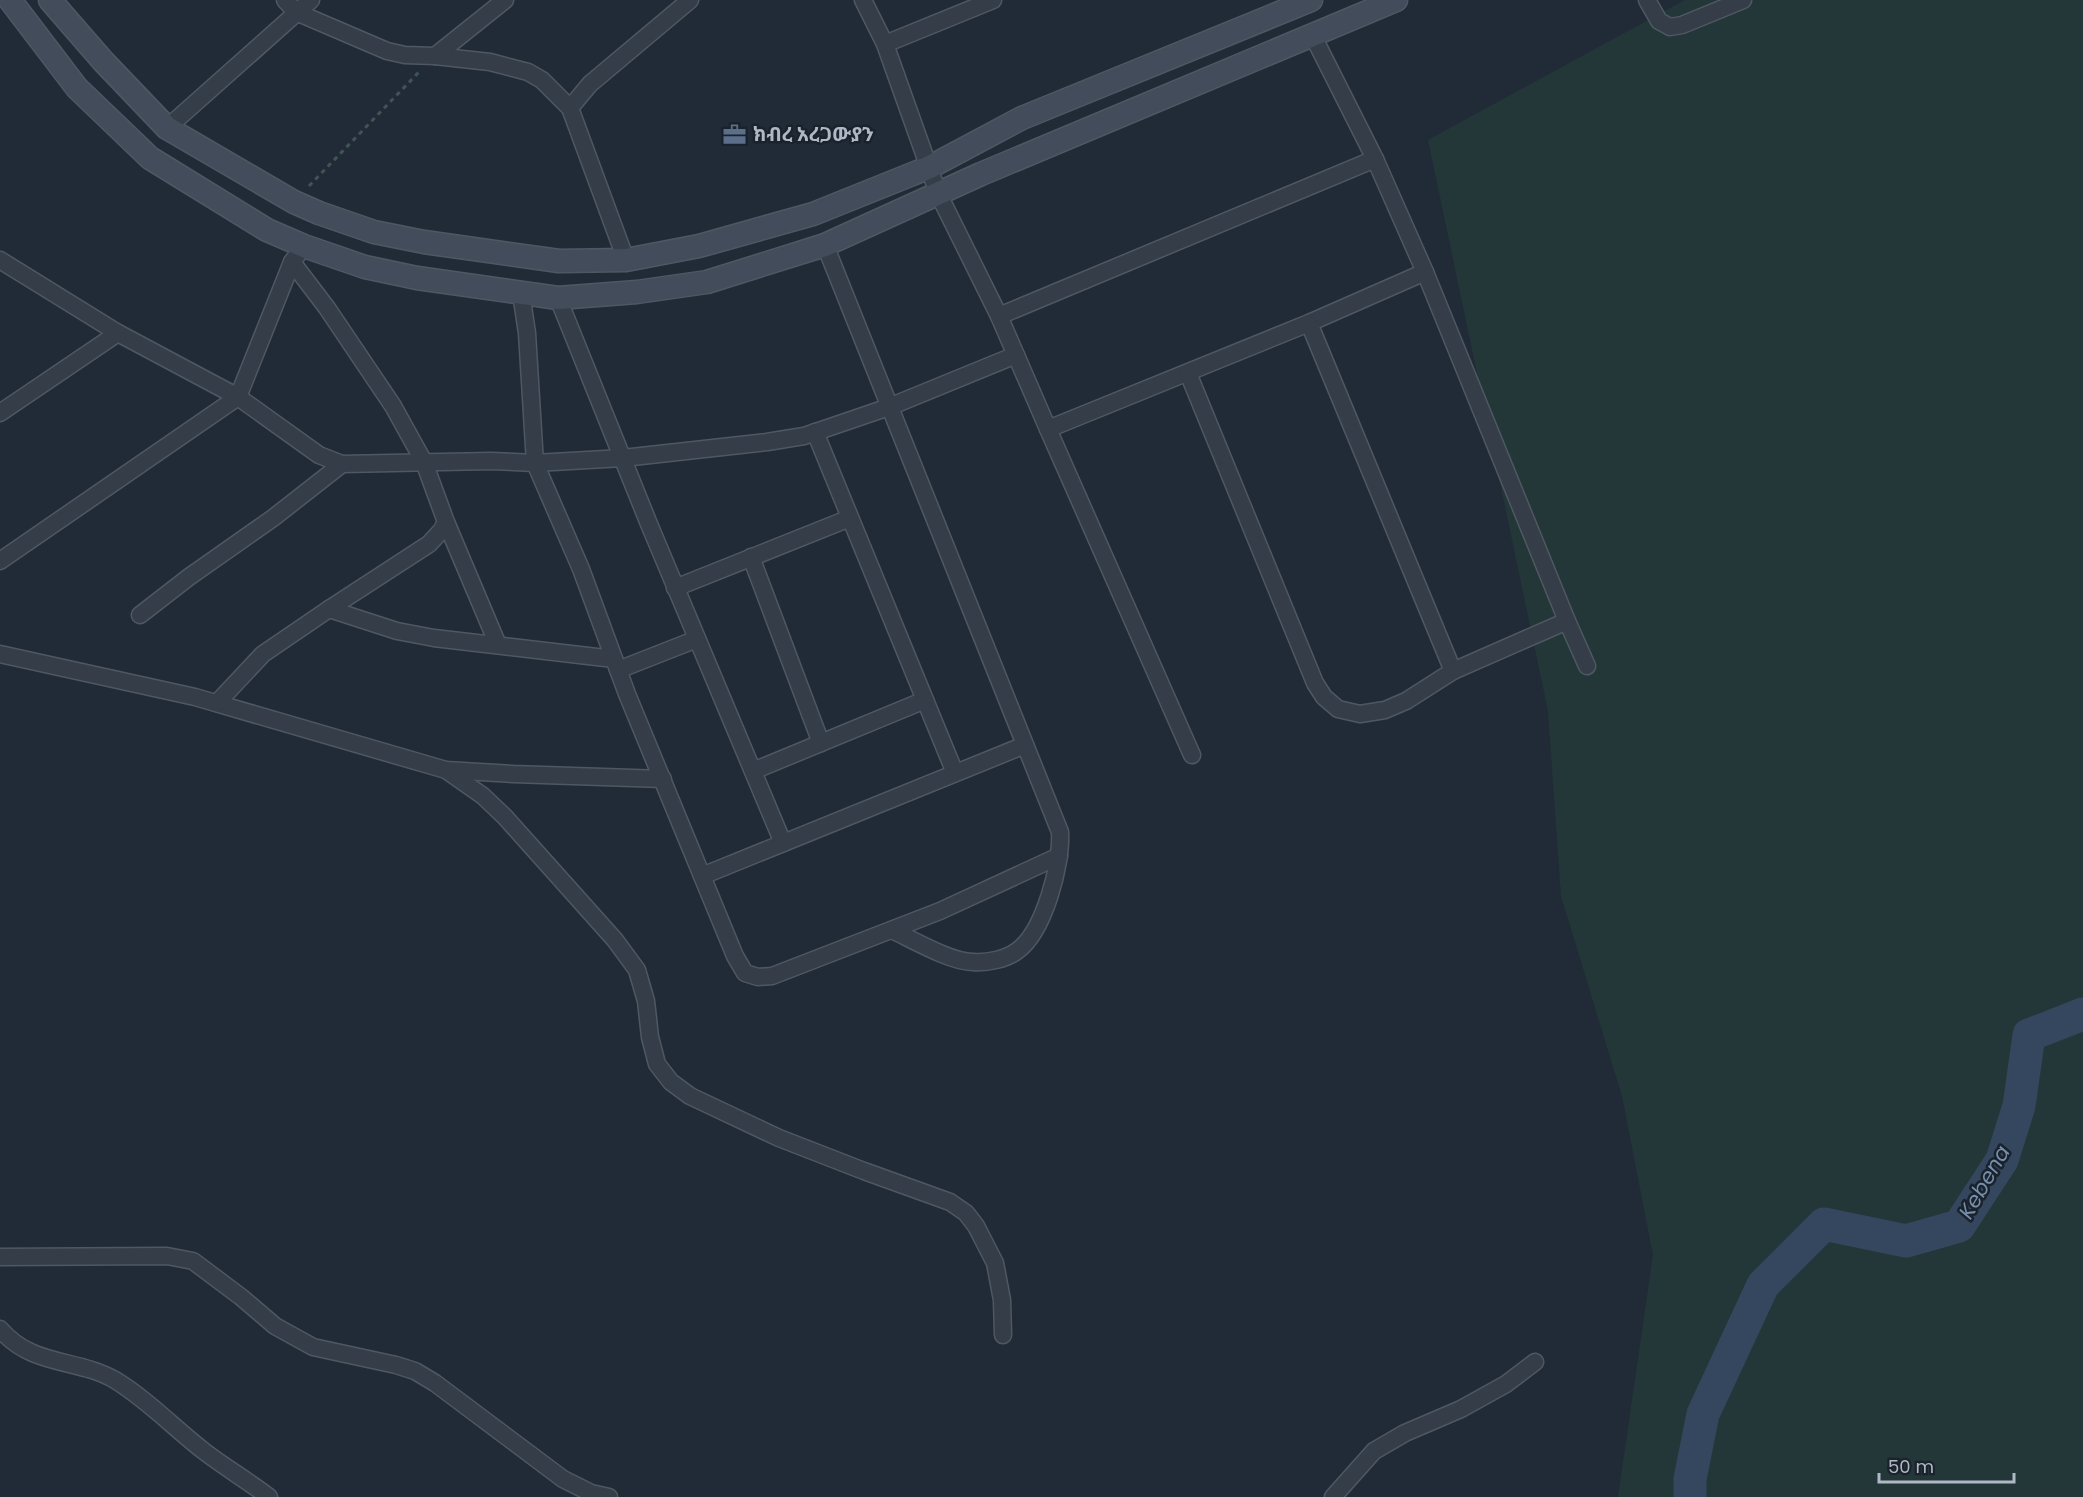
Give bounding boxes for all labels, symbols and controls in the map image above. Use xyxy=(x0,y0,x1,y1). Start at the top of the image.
place label: ክብረ አረጋውያን xyxy=(753,120,874,148)
office icon: ክብረ አረጋውያን xyxy=(722,121,748,147)
water label: Kebena xyxy=(1951,1140,2017,1224)
scale bar xyxy=(1879,1446,2014,1484)
text: 50 m xyxy=(1888,1454,1934,1479)

